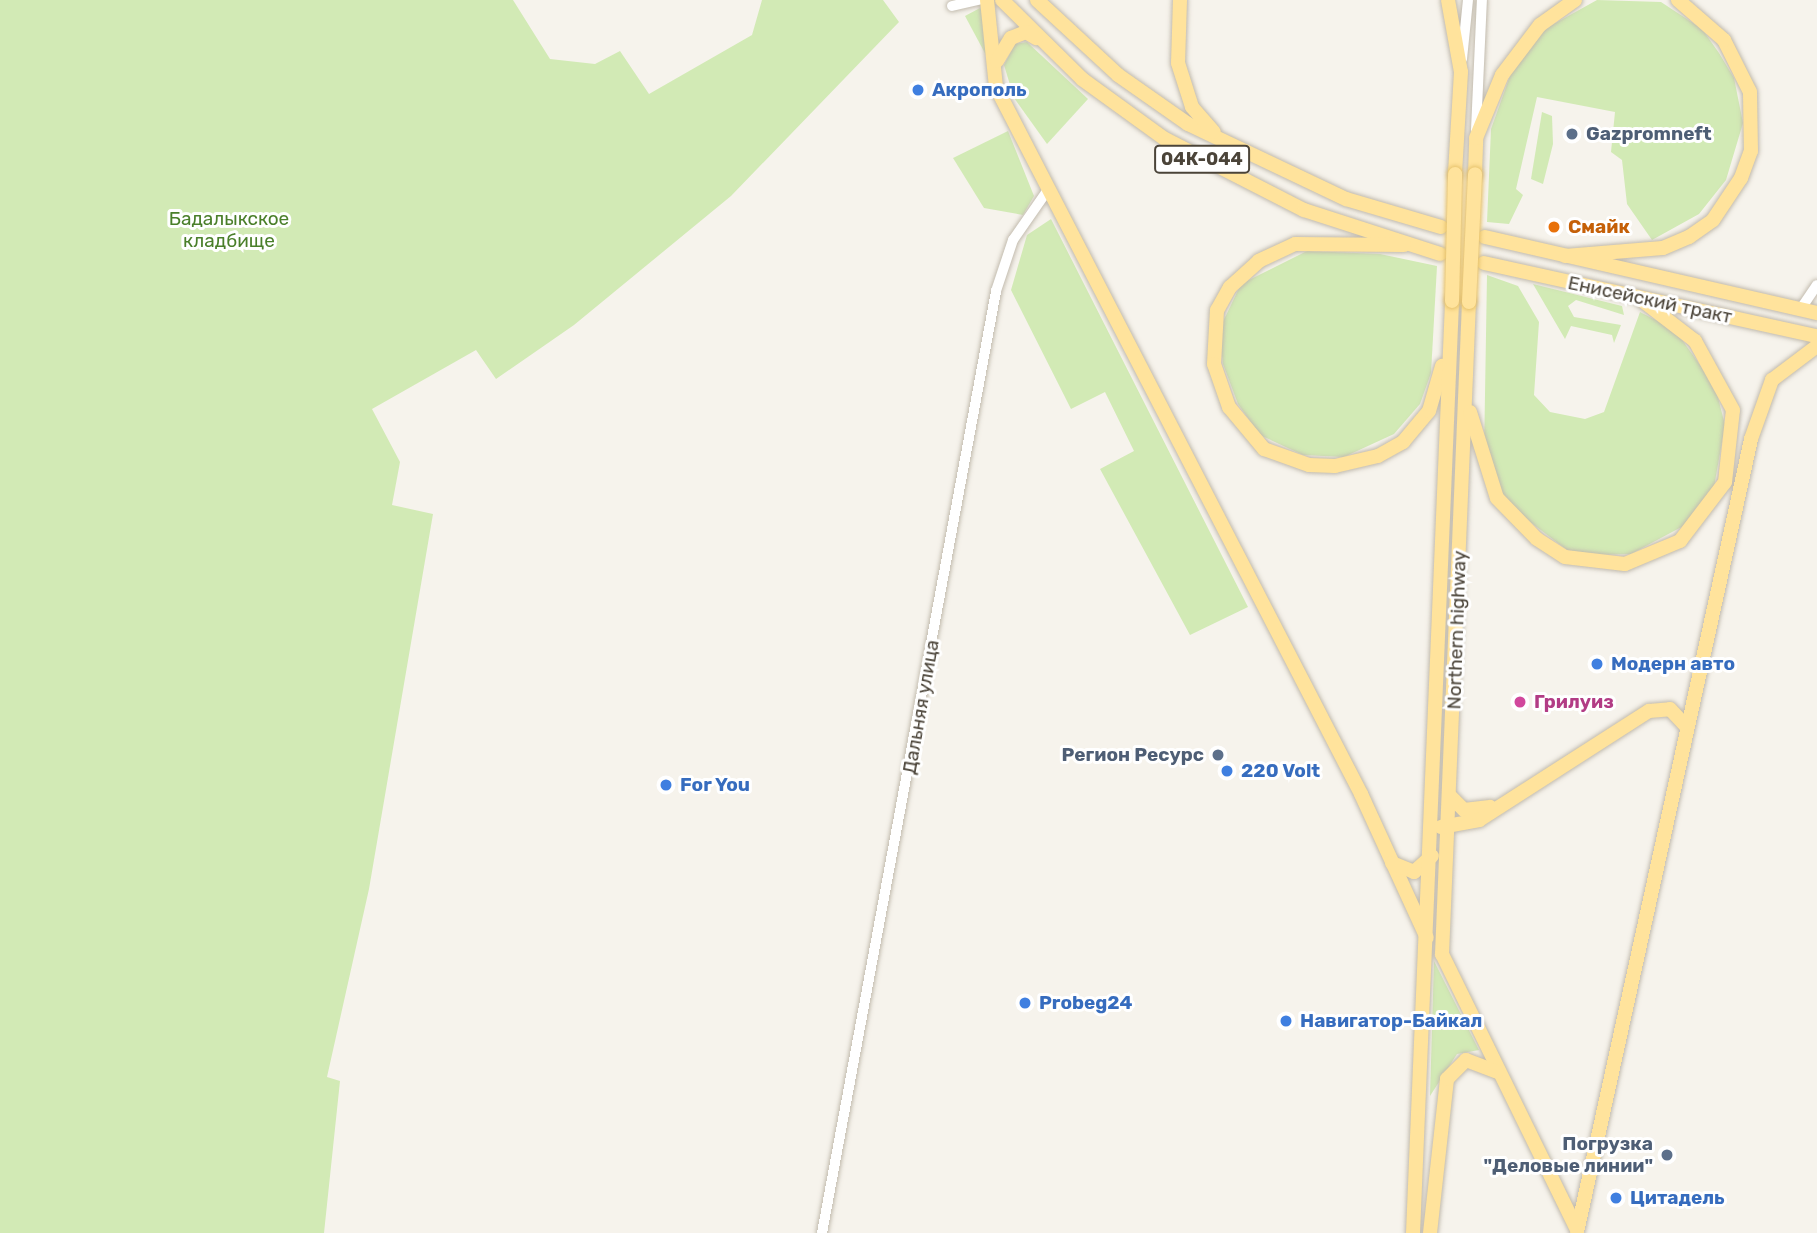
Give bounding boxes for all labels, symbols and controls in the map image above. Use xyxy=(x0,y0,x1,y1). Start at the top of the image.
place label: Акрополь xyxy=(932,79,1027,101)
marker: Акрополь xyxy=(910,82,926,98)
place label: Gazpromneft xyxy=(1586,123,1712,145)
marker: Gazpromneft xyxy=(1564,126,1580,142)
road number: 04К-044 xyxy=(1153,144,1251,174)
park label: Бадалыкское кладбище xyxy=(169,208,289,252)
place label: Смайк xyxy=(1568,216,1630,238)
marker: Смайк xyxy=(1546,219,1562,235)
street label: Енисейский тракт xyxy=(1566,271,1734,329)
street label: Northern highway xyxy=(1443,550,1471,710)
street label: Дальняя улица xyxy=(898,638,944,776)
place label: Модерн авто xyxy=(1611,653,1735,675)
marker: Модерн авто xyxy=(1589,656,1605,672)
place label: Грилуиз xyxy=(1534,691,1614,713)
marker: Грилуиз xyxy=(1512,694,1528,710)
place label: Регион Ресурс xyxy=(1061,744,1204,766)
marker: Регион Ресурс xyxy=(1210,747,1226,763)
place label: 220 Volt xyxy=(1241,760,1321,782)
marker: 220 Volt xyxy=(1219,763,1235,779)
place label: For You xyxy=(680,774,751,796)
marker: For You xyxy=(658,777,674,793)
place label: Probeg24 xyxy=(1039,992,1133,1014)
marker: Probeg24 xyxy=(1017,995,1033,1011)
place label: Навигатор-Байкал xyxy=(1300,1010,1482,1032)
marker: Навигатор-Байкал xyxy=(1278,1013,1294,1029)
place label: Погрузка "Деловые линии" xyxy=(1484,1133,1653,1177)
marker: Погрузка "Деловые линии" xyxy=(1659,1147,1675,1163)
place label: Цитадель xyxy=(1630,1187,1725,1209)
marker: Цитадель xyxy=(1608,1190,1624,1206)

